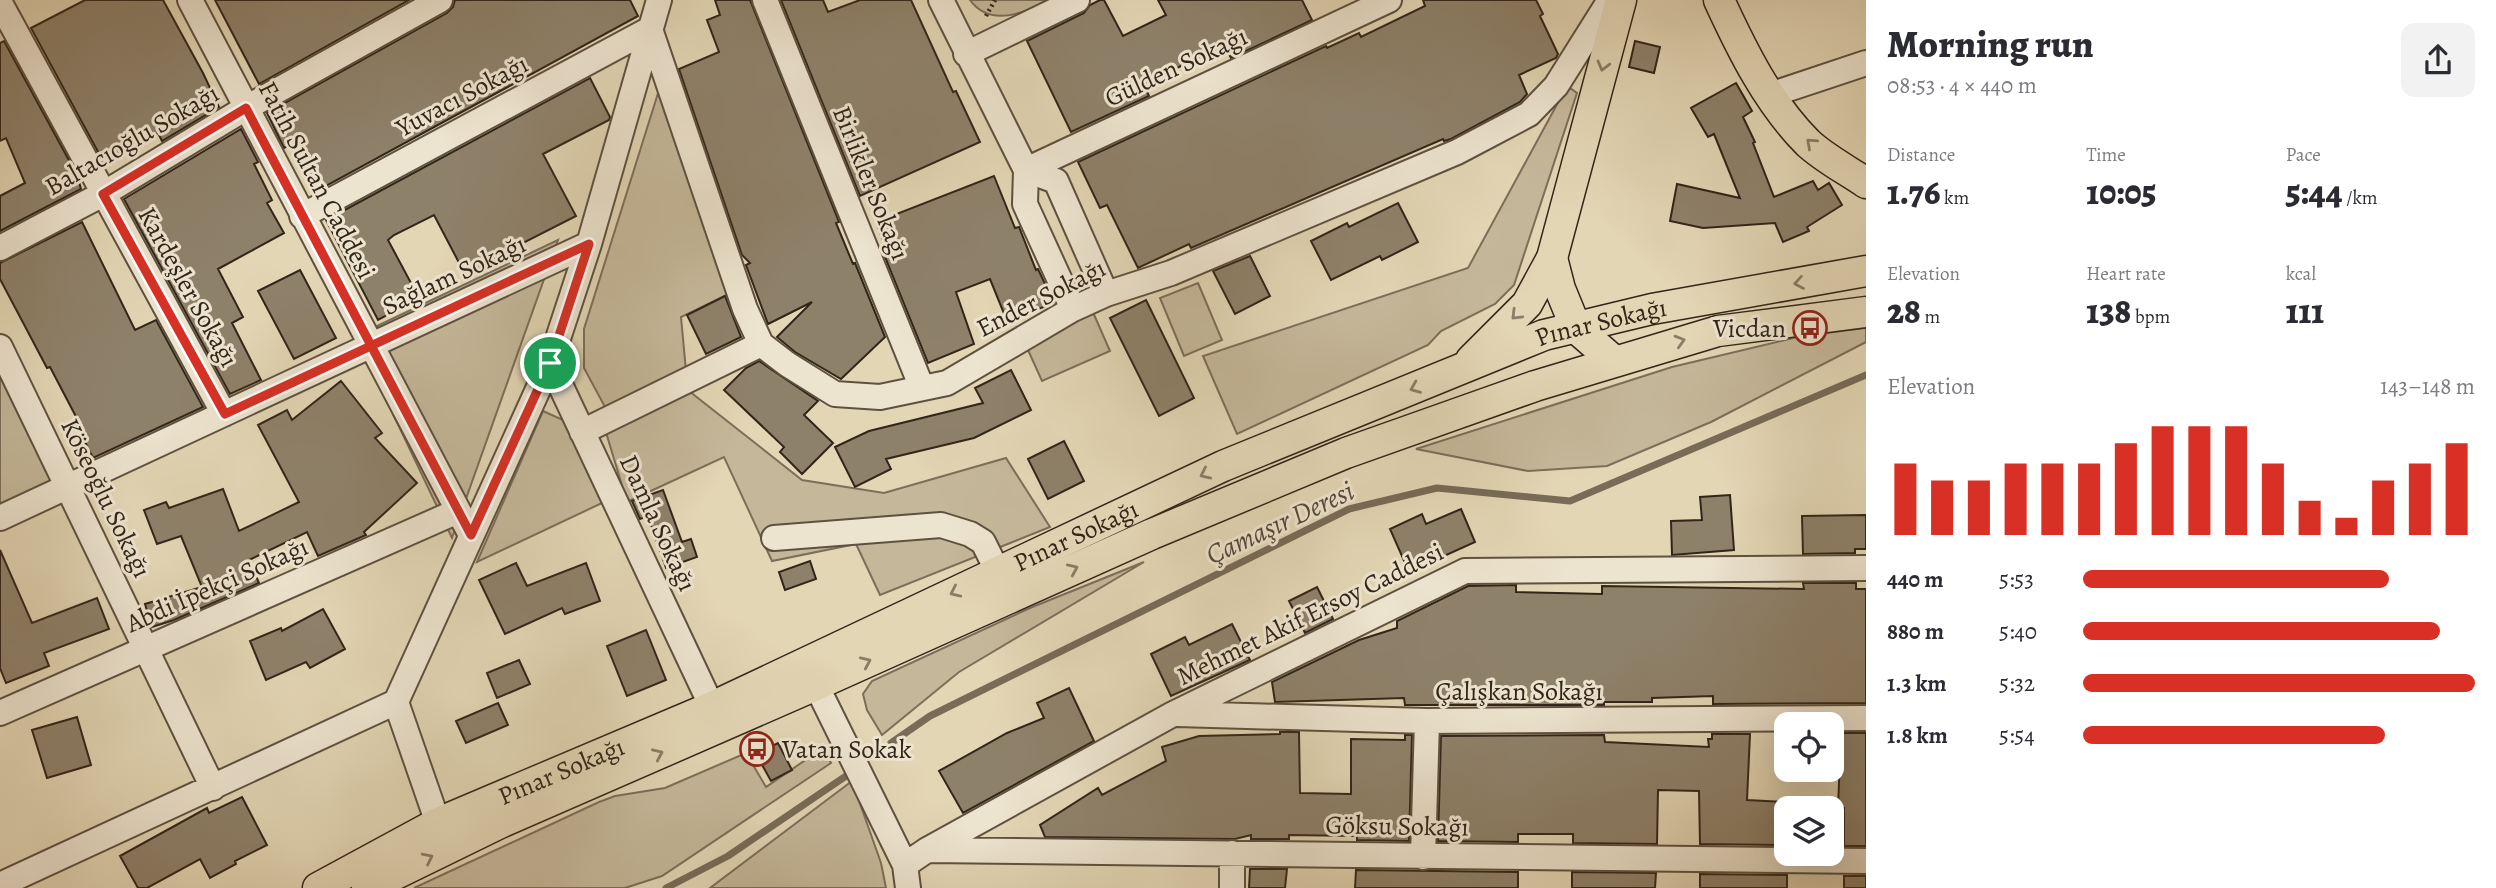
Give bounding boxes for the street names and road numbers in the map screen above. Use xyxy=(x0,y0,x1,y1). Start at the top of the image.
street label: Gülden Sokağı xyxy=(1099,19,1253,115)
street label: Yuvacı Sokağı xyxy=(389,46,534,146)
street label: Fatih Sultan Caddesi xyxy=(250,75,384,285)
street label: Baltacıoğlu Sokağı xyxy=(39,76,225,204)
street label: Birlikler Sokağı xyxy=(824,101,918,265)
street label: Kardeşler Sokağı xyxy=(130,201,246,373)
street label: Sağlam Sokağı xyxy=(376,226,532,324)
street label: Ender Sokağı xyxy=(970,250,1112,346)
street label: Pınar Sokağı xyxy=(1529,289,1669,355)
street label: Köseoğlu Sokağı xyxy=(52,412,160,584)
street label: Damla Sokağı xyxy=(611,449,705,597)
street label: Pınar Sokağı xyxy=(1007,491,1144,580)
street label: Abdi İpekçi Sokağı xyxy=(119,529,314,641)
street label: Mehmet Akif Ersoy Caddesi xyxy=(1171,534,1449,694)
street label: Çalışkan Sokağı xyxy=(1435,674,1603,709)
street label: Pınar Sokağı xyxy=(492,729,630,813)
street label: Göksu Sokağı xyxy=(1325,807,1469,845)

